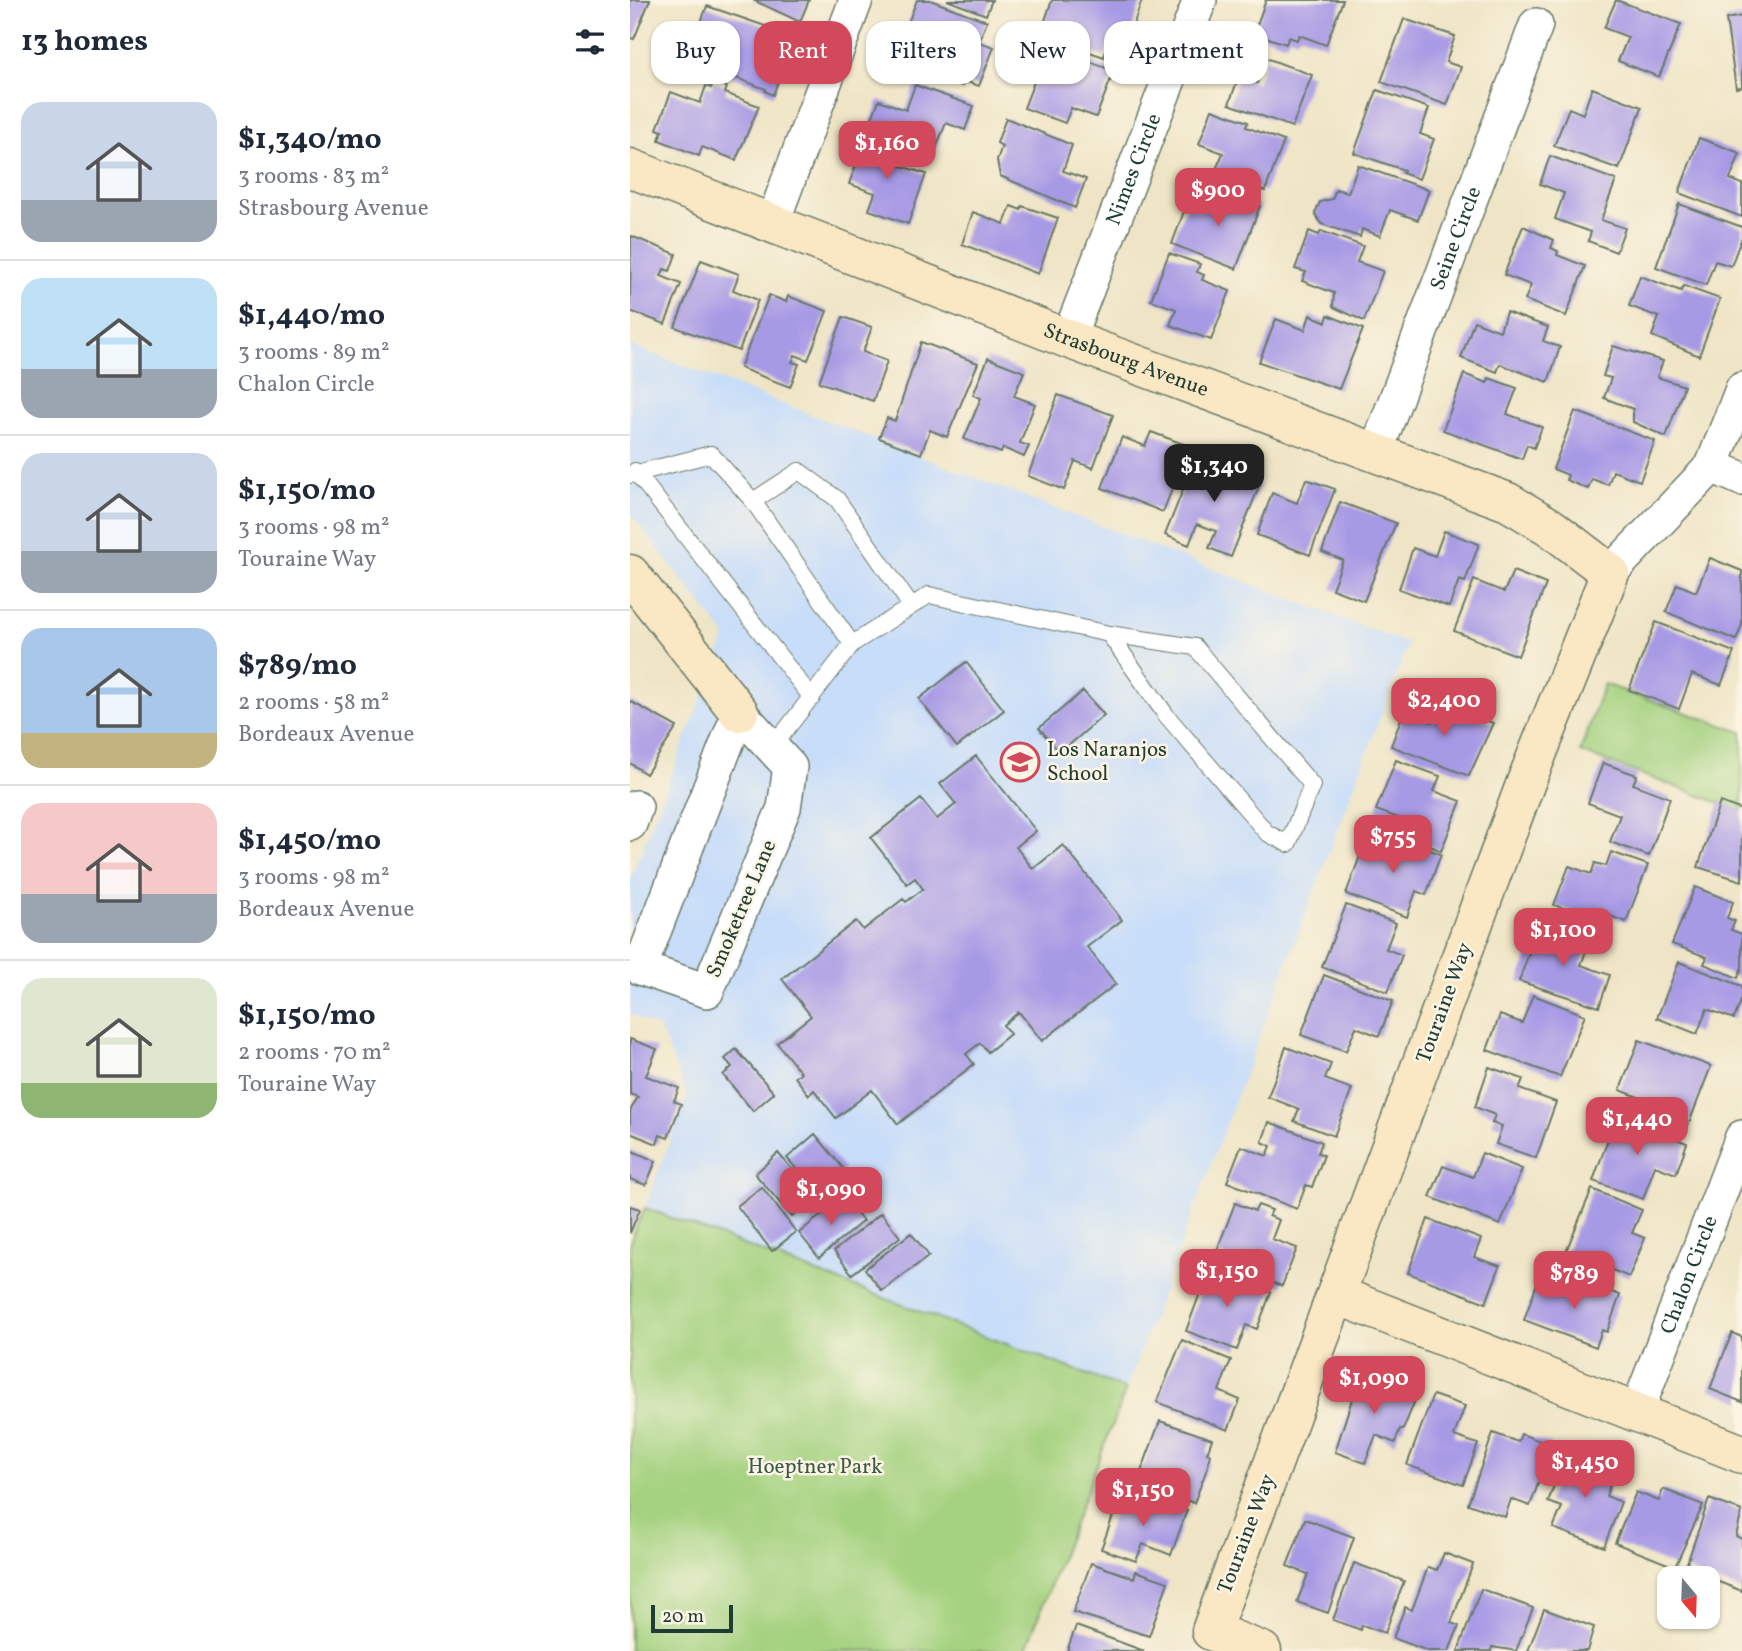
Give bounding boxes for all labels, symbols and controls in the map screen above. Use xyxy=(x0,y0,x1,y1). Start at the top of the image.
text: 13 homes xyxy=(21,21,148,63)
chip: Buy xyxy=(651,21,740,84)
chip: Rent xyxy=(754,21,852,84)
chip: Filters xyxy=(866,21,981,84)
chip: New xyxy=(995,21,1090,84)
chip: Apartment xyxy=(1104,21,1268,84)
icon: filters xyxy=(571,23,609,61)
street label: Nimes Circle xyxy=(1099,109,1169,229)
text: $1,340/mo xyxy=(238,119,382,161)
pin: $1,160 xyxy=(830,122,944,181)
text: $1,160 xyxy=(855,128,919,160)
icon: home xyxy=(77,130,161,214)
text: 3 rooms · 83 m² xyxy=(238,161,389,193)
pin: $900 xyxy=(1177,168,1259,228)
text: $900 xyxy=(1191,175,1245,207)
street label: Seine Circle xyxy=(1423,183,1489,294)
text: Strasbourg Avenue xyxy=(238,193,429,225)
text: $1,440/mo xyxy=(238,295,385,337)
icon: home xyxy=(77,306,161,390)
street label: Strasbourg Avenue xyxy=(1039,316,1213,404)
text: 3 rooms · 89 m² xyxy=(238,337,390,369)
text: Chalon Circle xyxy=(238,369,375,401)
pin: $1,340 xyxy=(1157,444,1271,504)
text: $1,340 xyxy=(1180,451,1248,483)
text: $1,150/mo xyxy=(238,470,376,512)
icon: home xyxy=(77,481,161,565)
text: 3 rooms · 98 m² xyxy=(238,512,390,544)
text: Touraine Way xyxy=(238,544,376,576)
text: $789/mo xyxy=(238,645,357,687)
icon: home xyxy=(77,656,161,740)
pin: $2,400 xyxy=(1387,678,1501,738)
text: $2,400 xyxy=(1407,685,1481,717)
text: 2 rooms · 58 m² xyxy=(238,687,389,719)
text: Bordeaux Avenue xyxy=(238,719,414,751)
place label: Los Naranjos School xyxy=(1047,736,1167,789)
school or university icon: Los Naranjos School xyxy=(999,741,1041,783)
pin: $755 xyxy=(1352,816,1434,875)
text: $1,450/mo xyxy=(238,820,381,862)
text: $755 xyxy=(1370,822,1416,854)
icon: home xyxy=(77,831,161,915)
street label: Smoketree Lane xyxy=(700,836,784,982)
text: 3 rooms · 98 m² xyxy=(238,862,390,894)
text: Bordeaux Avenue xyxy=(238,894,414,926)
pin: $1,100 xyxy=(1506,908,1620,968)
text: $1,100 xyxy=(1530,915,1596,947)
street label: Touraine Way xyxy=(1410,938,1480,1067)
text: $1,150/mo xyxy=(238,995,376,1037)
icon: home xyxy=(77,1006,161,1090)
text: 2 rooms · 70 m² xyxy=(238,1037,391,1069)
text: Touraine Way xyxy=(238,1069,376,1101)
pin: $1,440 xyxy=(1580,1098,1694,1157)
text: $1,440 xyxy=(1602,1104,1672,1136)
pin: $1,090 xyxy=(774,1168,888,1227)
text: $1,090 xyxy=(796,1174,866,1206)
street label: Chalon Circle xyxy=(1653,1211,1725,1338)
pin: $1,150 xyxy=(1170,1250,1284,1309)
pin: $789 xyxy=(1533,1252,1615,1311)
text: $1,150 xyxy=(1196,1256,1258,1288)
text: $789 xyxy=(1550,1258,1598,1290)
pin: $1,090 xyxy=(1317,1356,1431,1416)
text: $1,090 xyxy=(1339,1363,1409,1395)
pin: $1,450 xyxy=(1528,1440,1642,1500)
text: $1,450 xyxy=(1551,1447,1619,1479)
park label: Hoeptner Park xyxy=(748,1453,883,1482)
pin: $1,150 xyxy=(1086,1468,1200,1528)
street label: Touraine Way xyxy=(1211,1469,1283,1598)
text: $1,150 xyxy=(1112,1475,1174,1507)
north arrow xyxy=(1657,1566,1720,1629)
map controls xyxy=(1657,1566,1720,1629)
scale bar xyxy=(651,1602,733,1634)
text: 20 m xyxy=(662,1604,704,1630)

